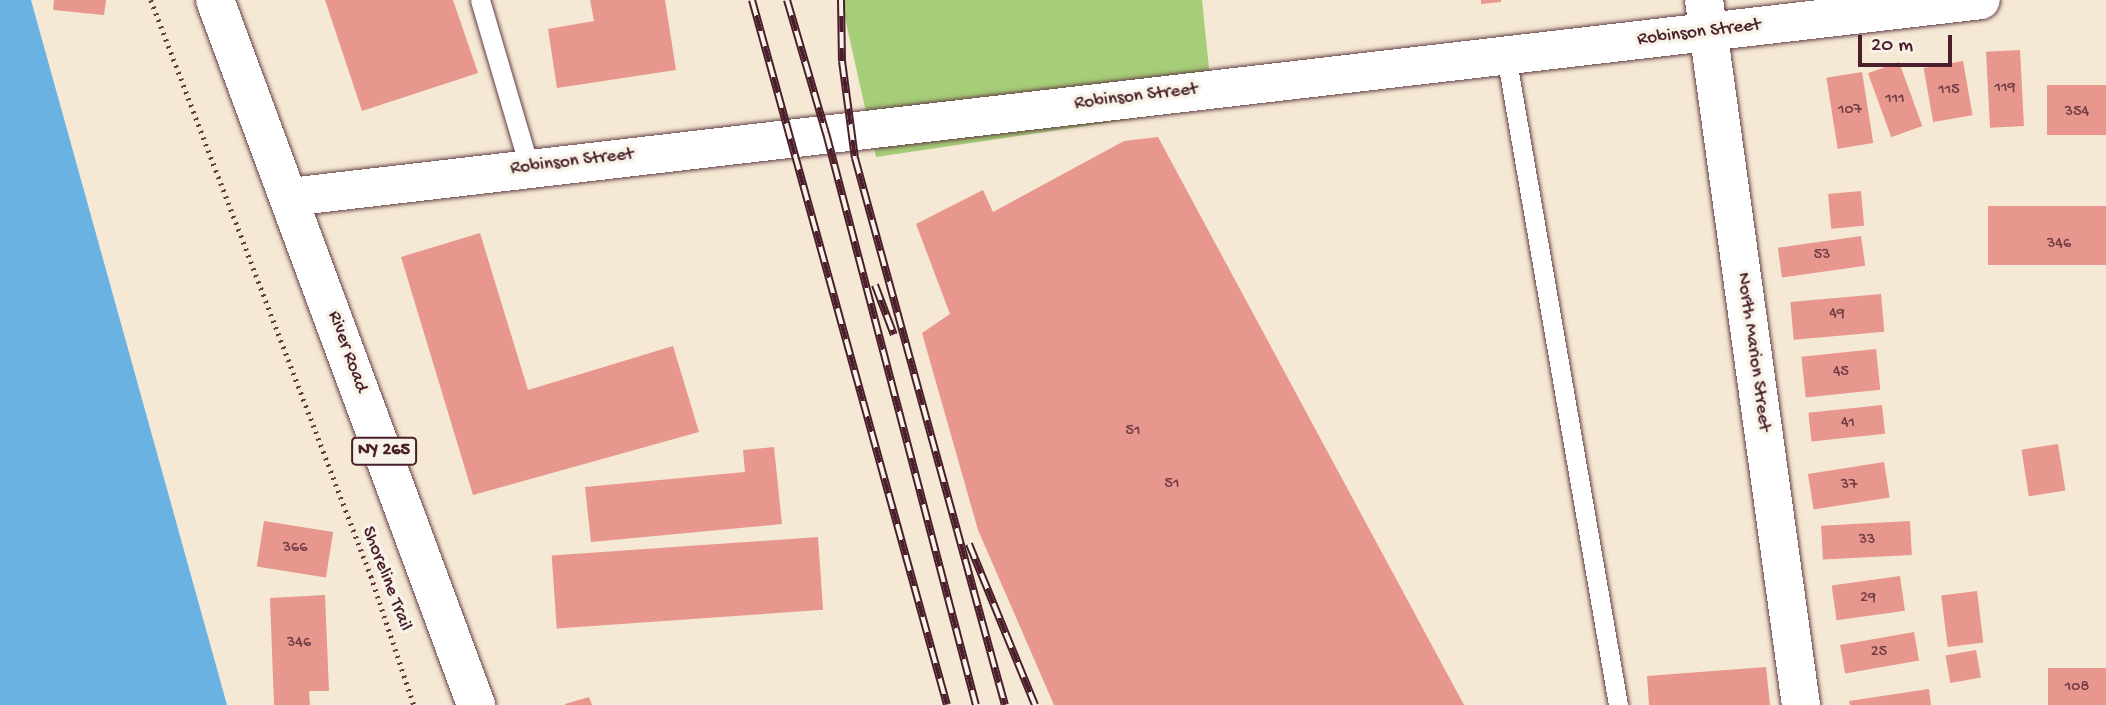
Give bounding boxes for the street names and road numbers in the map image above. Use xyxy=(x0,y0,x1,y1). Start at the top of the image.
street label: Robinson Street xyxy=(1636,14,1762,52)
street label: Robinson Street xyxy=(1073,78,1199,116)
street label: Robinson Street xyxy=(509,143,635,181)
street label: North Marion Street xyxy=(1731,271,1775,433)
street label: River Road xyxy=(322,308,372,396)
road number: NY 265 xyxy=(351,436,417,466)
street label: Shoreline Trail xyxy=(356,524,416,634)

